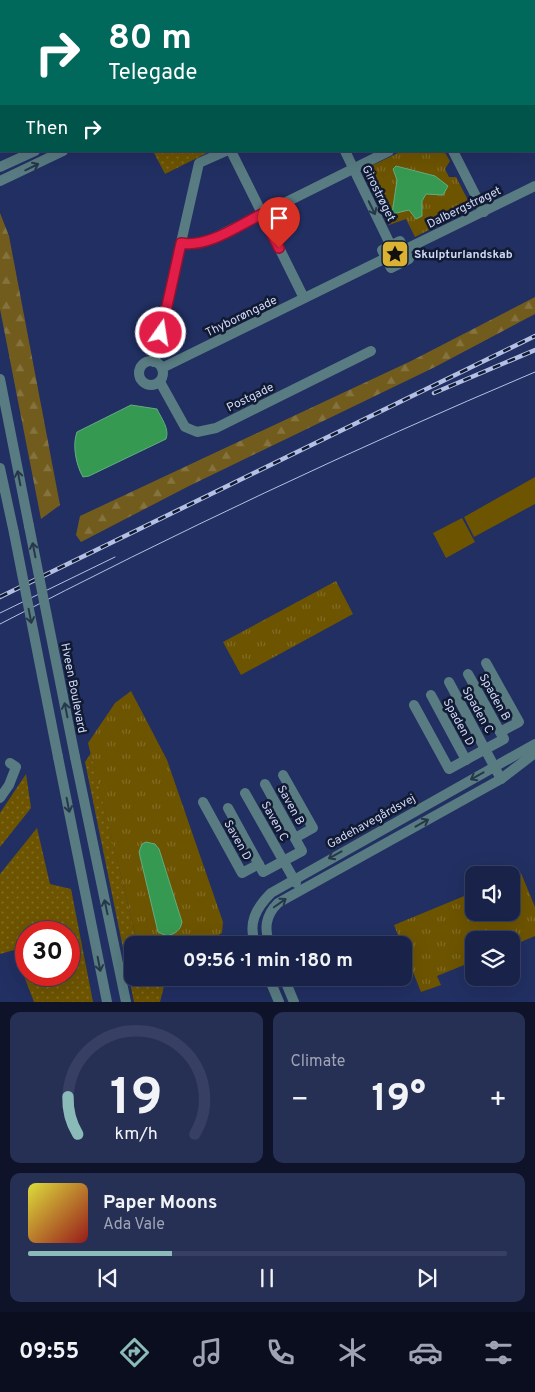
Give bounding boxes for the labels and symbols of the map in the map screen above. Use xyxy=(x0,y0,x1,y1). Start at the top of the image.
one-way arrow xyxy=(24,162,39,171)
street label: Girostrøget xyxy=(358,163,399,224)
street label: Dalbergstrøget xyxy=(425,183,504,233)
pin xyxy=(258,197,300,248)
one-way arrow xyxy=(368,200,377,215)
place icon: Skulpturlandskab xyxy=(380,239,410,269)
place label: Skulpturlandskab xyxy=(414,247,513,263)
street label: Thyborøngade xyxy=(203,293,280,341)
position arrow xyxy=(134,306,186,358)
street label: Postgade xyxy=(224,380,277,416)
one-way arrow xyxy=(14,470,24,486)
one-way arrow xyxy=(28,543,38,559)
one-way arrow xyxy=(26,607,35,623)
street label: Hveen Boulevard xyxy=(56,642,90,735)
street label: Spaden B xyxy=(475,671,514,724)
street label: Spaden C xyxy=(458,684,497,737)
street label: Spaden D xyxy=(439,696,478,749)
one-way arrow xyxy=(61,702,70,718)
one-way arrow xyxy=(470,771,485,781)
street label: Saven B xyxy=(273,783,308,829)
street label: Gadehavegårdsvej xyxy=(324,791,419,853)
one-way arrow xyxy=(63,797,73,813)
street label: Saven C xyxy=(257,799,292,845)
street label: Saven D xyxy=(219,817,255,864)
one-way arrow xyxy=(414,817,428,827)
one-way arrow xyxy=(329,851,343,861)
one-way arrow xyxy=(273,898,287,908)
one-way arrow xyxy=(101,899,110,915)
speed limit sign: 30 xyxy=(15,921,80,986)
one-way arrow xyxy=(95,956,104,972)

